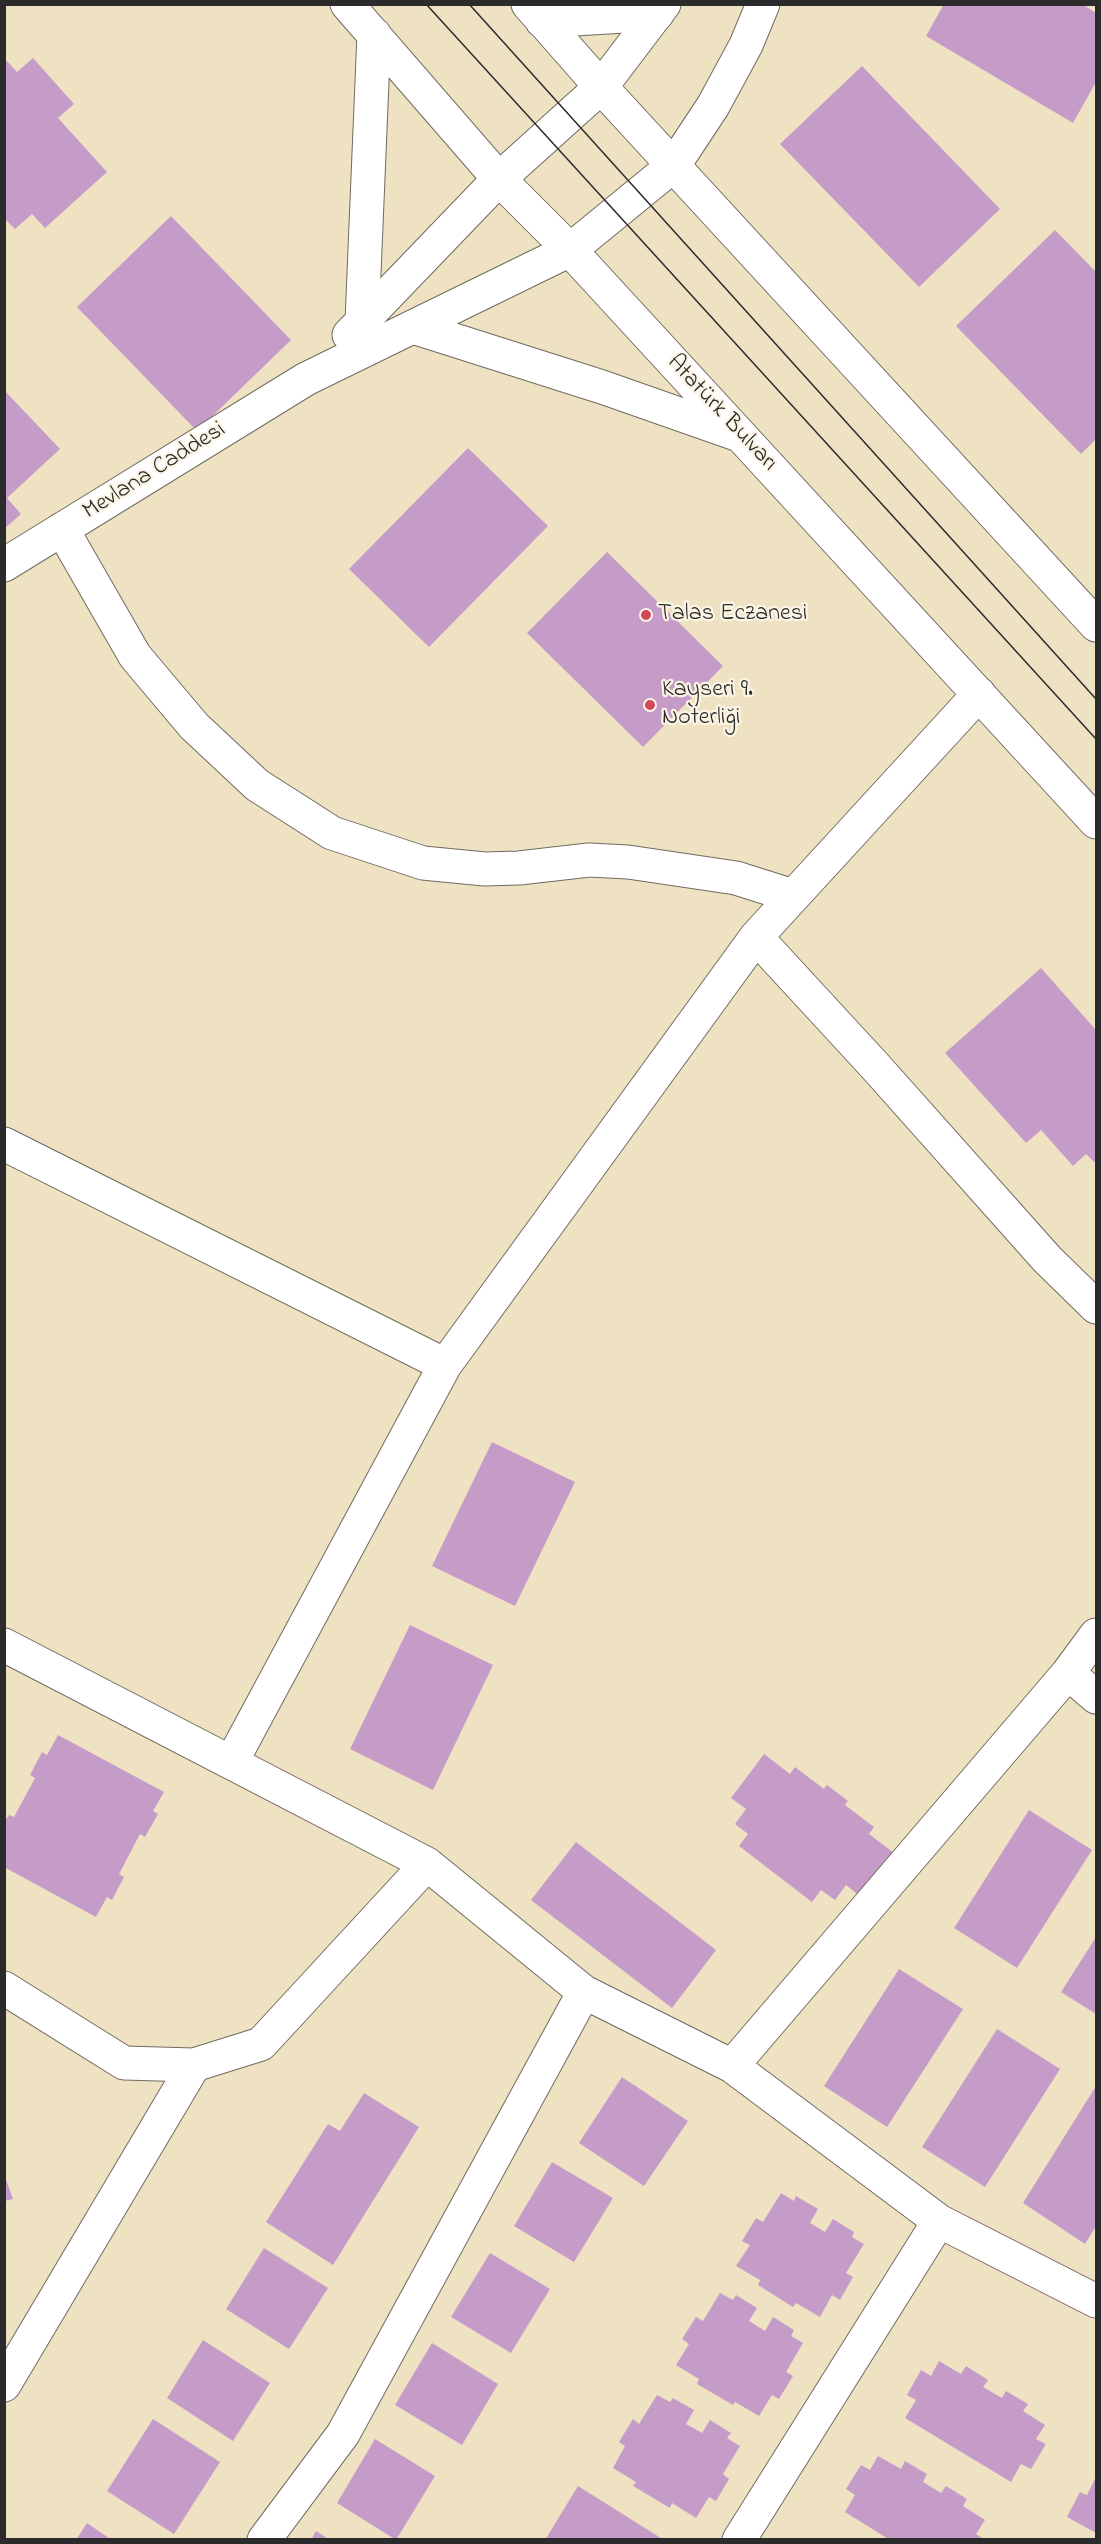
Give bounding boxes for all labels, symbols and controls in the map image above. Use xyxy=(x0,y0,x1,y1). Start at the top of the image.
street label: Atatürk Bulvarı xyxy=(660,350,782,478)
street label: Mevlana Caddesi xyxy=(78,417,232,527)
place label: Talas Eczanesi xyxy=(658,601,807,629)
marker: Talas Eczanesi xyxy=(639,608,653,622)
place label: Kayseri 9. Noterliği xyxy=(662,677,753,733)
marker: Kayseri 9. Noterliği xyxy=(643,698,657,712)

